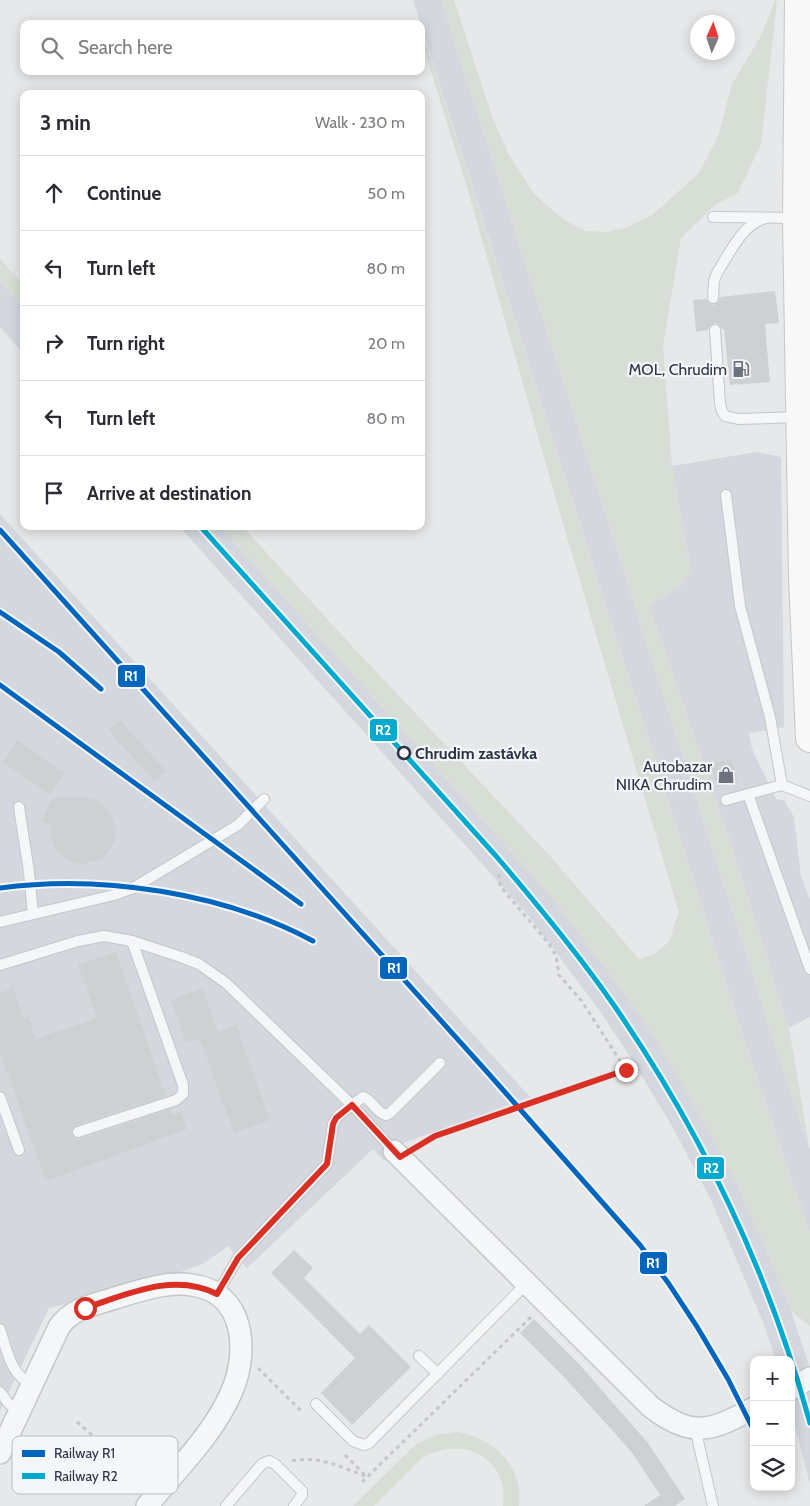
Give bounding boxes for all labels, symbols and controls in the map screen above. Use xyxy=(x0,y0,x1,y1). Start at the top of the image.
north arrow xyxy=(690,15,735,60)
search box xyxy=(20,20,425,75)
icon: search xyxy=(38,34,66,62)
text: Search here xyxy=(78,36,172,59)
text: 3 min xyxy=(40,110,91,135)
text: Walk · 230 m xyxy=(315,113,405,132)
icon: ahead xyxy=(40,179,68,207)
text: Continue xyxy=(87,182,161,205)
text: 50 m xyxy=(368,184,405,203)
icon: left xyxy=(40,254,68,282)
text: Turn left xyxy=(87,257,155,280)
text: 80 m xyxy=(367,259,405,278)
icon: right xyxy=(40,329,68,357)
text: Turn right xyxy=(87,332,165,355)
text: 20 m xyxy=(368,334,405,353)
fuel station icon: MOL, Chrudim xyxy=(731,359,751,379)
place label: MOL, Chrudim xyxy=(628,360,727,379)
icon: left xyxy=(40,404,68,432)
text: Turn left xyxy=(87,407,155,430)
text: 80 m xyxy=(367,409,405,428)
icon: arrive xyxy=(40,479,68,507)
text: Arrive at destination xyxy=(87,482,251,505)
line badge: R1 xyxy=(117,664,146,688)
text: R1 xyxy=(124,667,138,685)
line badge: R2 xyxy=(369,718,398,742)
text: R2 xyxy=(375,721,391,739)
place label: Chrudim zastávka xyxy=(415,744,537,763)
marker: Chrudim zastávka xyxy=(397,746,411,760)
place label: Autobazar NIKA Chrudim xyxy=(616,757,713,794)
shop icon: Autobazar NIKA Chrudim xyxy=(716,765,736,785)
line badge: R1 xyxy=(379,956,408,980)
text: R1 xyxy=(387,959,401,977)
route end xyxy=(615,1059,638,1082)
line badge: R2 xyxy=(696,1156,725,1180)
text: R2 xyxy=(703,1159,719,1177)
line badge: R1 xyxy=(639,1251,668,1275)
text: R1 xyxy=(646,1254,660,1272)
route start xyxy=(74,1297,97,1320)
map controls xyxy=(750,1356,795,1491)
button: + xyxy=(750,1356,795,1401)
button: − xyxy=(750,1401,795,1446)
legend xyxy=(12,1436,178,1494)
text: Railway R1 xyxy=(54,1444,115,1462)
button: layers xyxy=(750,1446,795,1491)
text: Railway R2 xyxy=(54,1467,118,1485)

